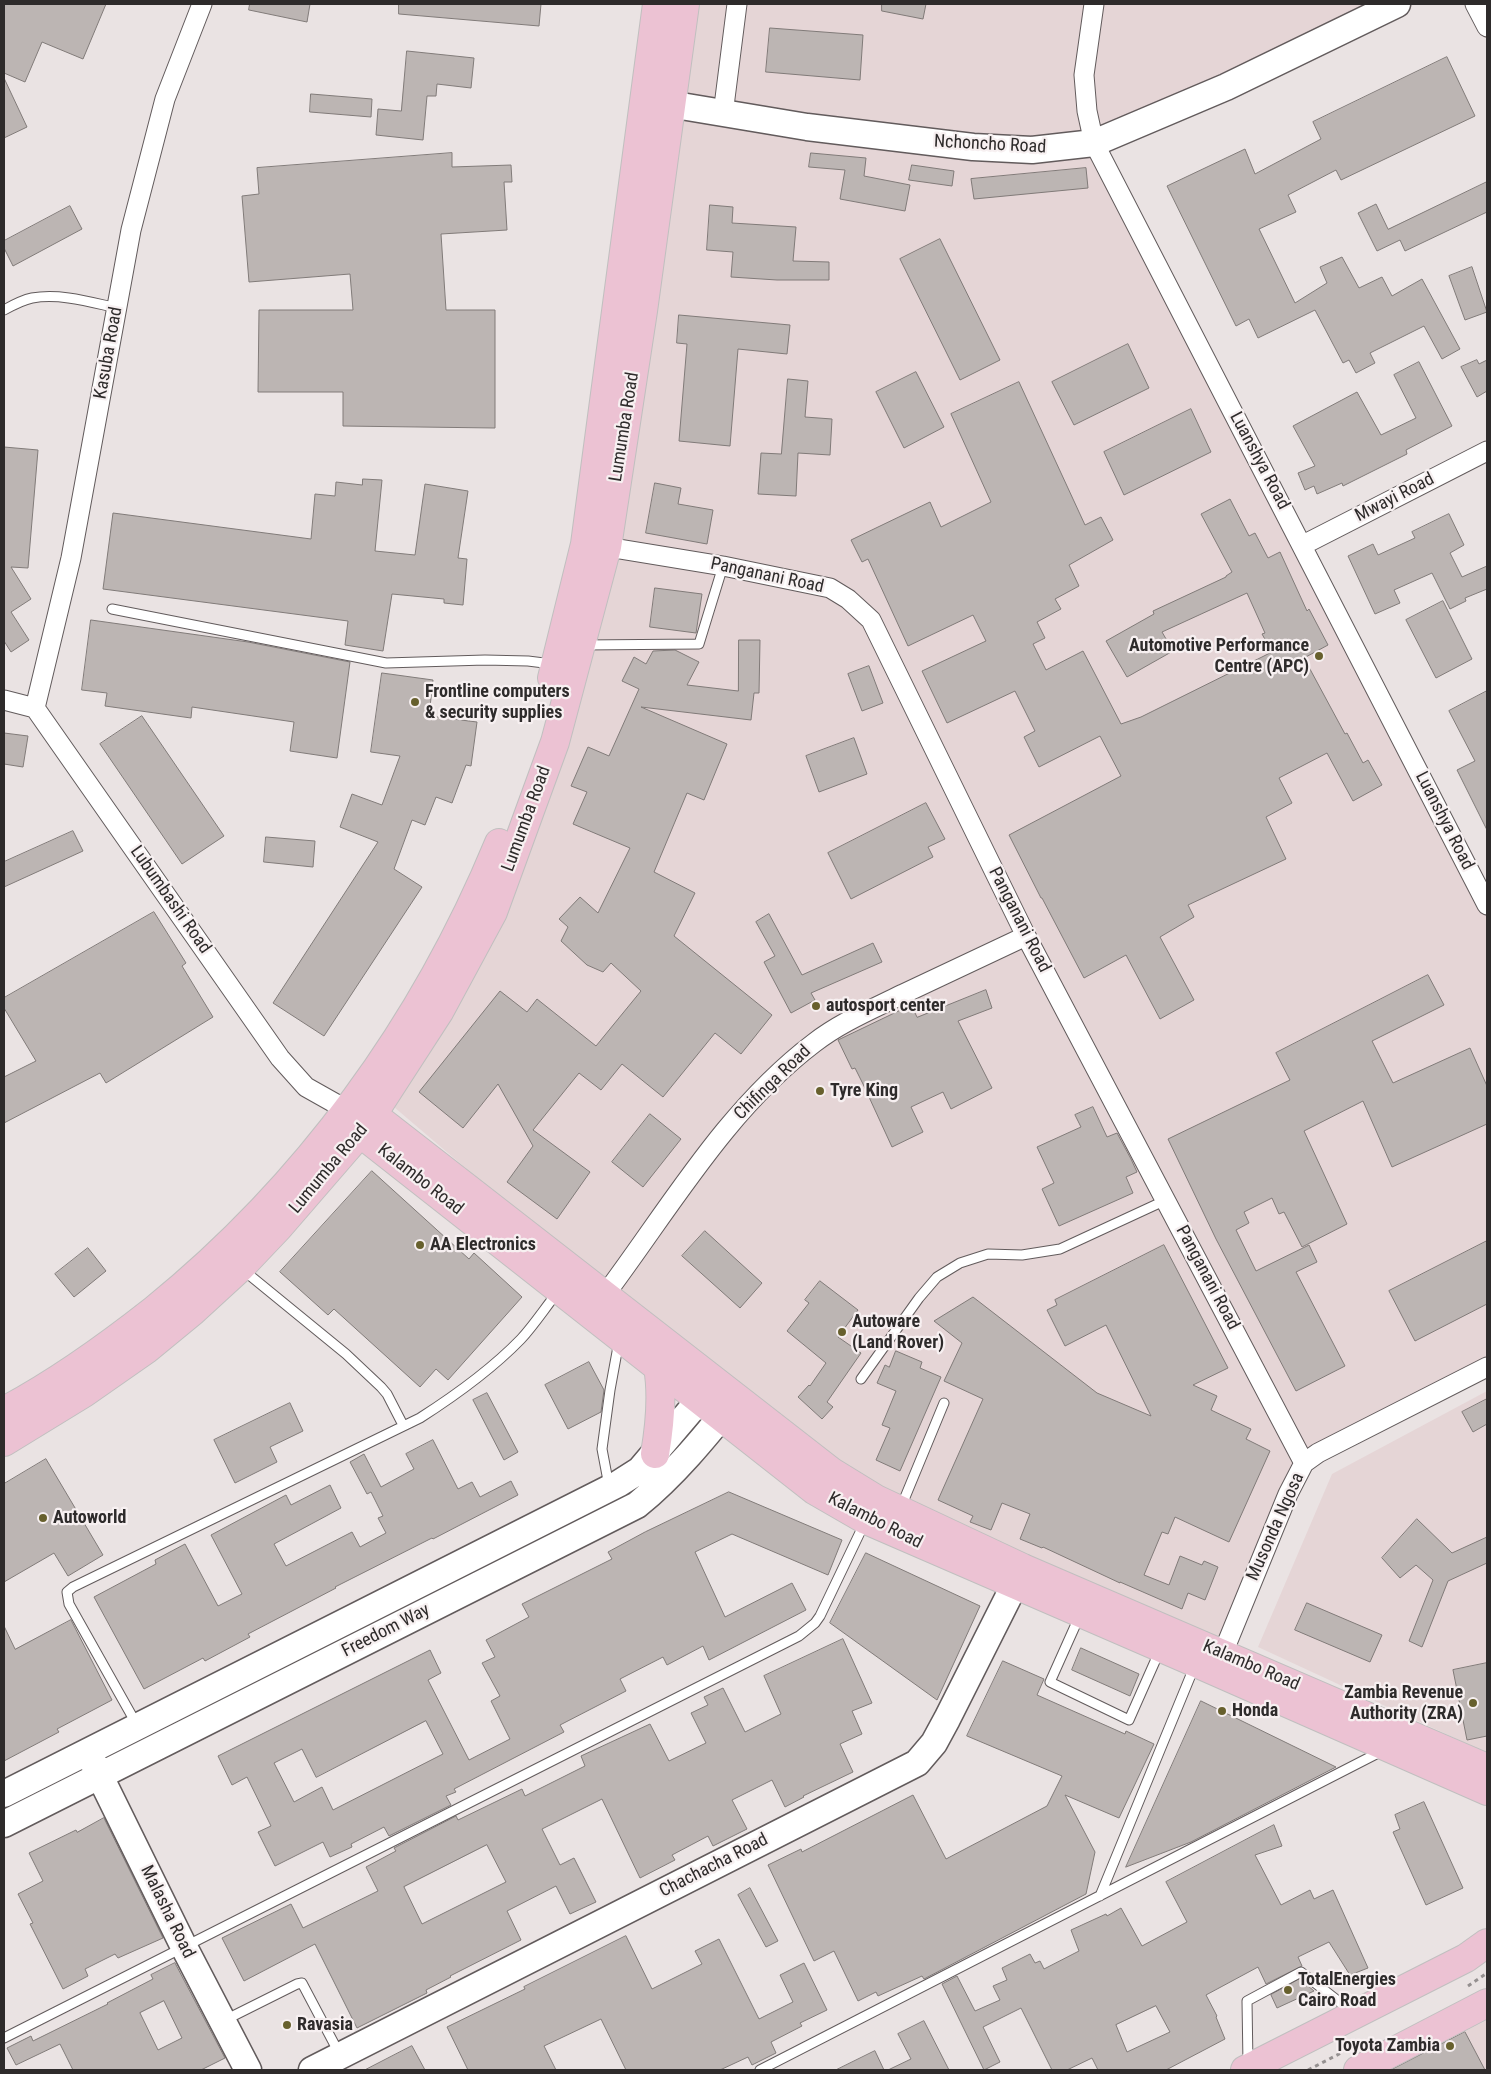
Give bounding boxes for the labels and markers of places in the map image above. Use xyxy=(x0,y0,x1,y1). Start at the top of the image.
place label: Automotive Performance Centre (APC) xyxy=(1129,635,1309,678)
marker: Automotive Performance Centre (APC) xyxy=(1313,650,1325,662)
place label: Frontline computers & security supplies xyxy=(425,681,570,724)
marker: Frontline computers & security supplies xyxy=(409,696,421,708)
place label: autosport center xyxy=(826,995,945,1017)
marker: autosport center xyxy=(810,1000,822,1012)
place label: Tyre King xyxy=(830,1080,898,1102)
marker: Tyre King xyxy=(814,1085,826,1097)
place label: AA Electronics xyxy=(430,1234,536,1256)
marker: AA Electronics xyxy=(414,1239,426,1251)
place label: Autoware (Land Rover) xyxy=(852,1311,944,1354)
marker: Autoware (Land Rover) xyxy=(836,1326,848,1338)
place label: Autoworld xyxy=(53,1507,126,1529)
marker: Autoworld xyxy=(37,1512,49,1524)
place label: Zambia Revenue Authority (ZRA) xyxy=(1344,1682,1463,1725)
marker: Zambia Revenue Authority (ZRA) xyxy=(1467,1697,1479,1709)
place label: Honda xyxy=(1232,1700,1278,1722)
marker: Honda xyxy=(1216,1705,1228,1717)
place label: TotalEnergies Cairo Road xyxy=(1298,1969,1396,2012)
marker: TotalEnergies Cairo Road xyxy=(1282,1984,1294,1996)
place label: Ravasia xyxy=(297,2014,353,2036)
marker: Ravasia xyxy=(281,2019,293,2031)
place label: Toyota Zambia xyxy=(1335,2035,1440,2057)
marker: Toyota Zambia xyxy=(1444,2040,1456,2052)

